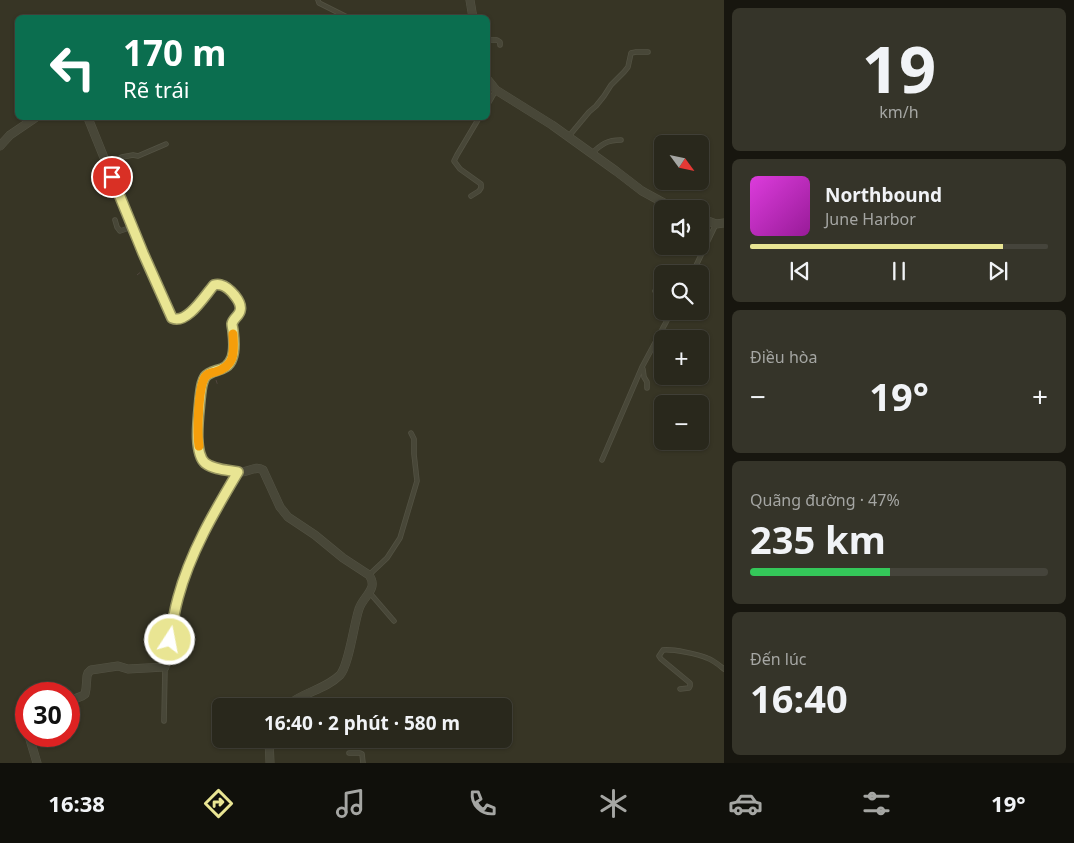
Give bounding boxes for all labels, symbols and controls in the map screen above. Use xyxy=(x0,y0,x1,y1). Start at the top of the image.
text: 19 xyxy=(862,24,936,112)
text: 170 m xyxy=(123,29,226,76)
icon: left xyxy=(40,35,105,100)
text: Rẽ trái xyxy=(123,74,189,104)
text: km/h xyxy=(879,101,919,123)
north arrow xyxy=(654,135,709,190)
map controls xyxy=(654,135,709,450)
pin xyxy=(91,156,133,198)
icon: arrive xyxy=(98,163,126,191)
text: Northbound xyxy=(825,182,942,208)
button: sound xyxy=(654,200,709,255)
text: June Harbor xyxy=(825,208,916,230)
icon: previous xyxy=(786,257,814,285)
icon: pause xyxy=(885,257,913,285)
icon: next xyxy=(984,257,1012,285)
button: search xyxy=(654,265,709,320)
button: + xyxy=(654,330,709,385)
text: Điều hòa xyxy=(750,346,817,368)
text: 19° xyxy=(869,370,929,422)
text: − xyxy=(750,377,766,415)
text: + xyxy=(1032,377,1048,415)
button: − xyxy=(654,395,709,450)
text: Quãng đường · 47% xyxy=(750,489,900,511)
text: 235 km xyxy=(750,513,886,565)
position arrow xyxy=(143,613,195,665)
text: Đến lúc xyxy=(750,648,806,670)
text: 16:40 xyxy=(750,672,848,724)
speed limit sign: 30 xyxy=(15,682,80,747)
text: 16:40 · 2 phút · 580 m xyxy=(264,710,460,736)
icon: directions xyxy=(201,786,236,821)
icon: music xyxy=(333,786,368,821)
icon: phone xyxy=(465,786,500,821)
icon: climate xyxy=(596,786,631,821)
icon: car xyxy=(728,786,763,821)
icon: filters xyxy=(859,786,894,821)
text: 16:38 xyxy=(48,788,105,818)
text: 19° xyxy=(991,788,1026,818)

